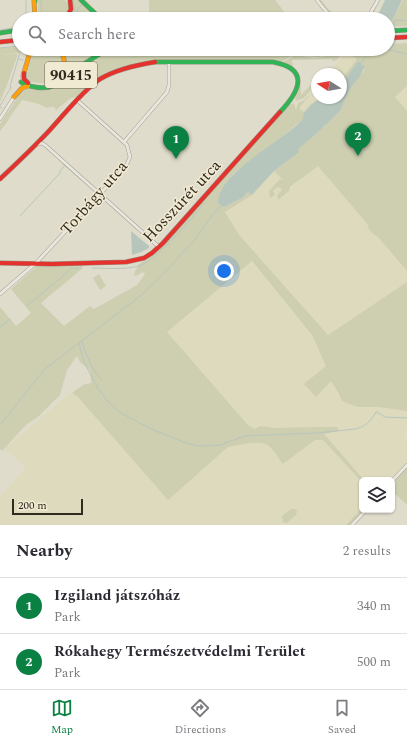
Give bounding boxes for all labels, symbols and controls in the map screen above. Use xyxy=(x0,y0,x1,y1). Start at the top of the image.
search box xyxy=(12,12,395,56)
icon: search xyxy=(26,23,48,45)
text: Search here xyxy=(58,23,136,46)
road number: 90415 xyxy=(45,62,97,88)
north arrow xyxy=(311,68,347,104)
pin: 2 xyxy=(345,123,371,156)
pin: 1 xyxy=(163,126,189,159)
street label: Hosszúrét utca xyxy=(137,154,227,248)
street label: Torbágy utca xyxy=(55,155,133,241)
your location xyxy=(214,261,234,281)
map controls xyxy=(359,477,395,513)
button: layers xyxy=(359,477,395,513)
scale bar xyxy=(12,497,83,516)
text: 200 m xyxy=(18,497,47,514)
text: Nearby xyxy=(16,538,72,564)
text: 2 results xyxy=(343,541,391,561)
text: Izgiland játszóház xyxy=(54,584,180,607)
text: 1 xyxy=(25,596,33,616)
text: 340 m xyxy=(357,596,391,616)
text: Park xyxy=(54,607,81,627)
text: Rókahegy Természetvédelmi Terület xyxy=(54,640,306,663)
text: 2 xyxy=(25,652,33,672)
text: 500 m xyxy=(357,652,391,672)
text: Park xyxy=(54,663,81,683)
tab: Map xyxy=(51,697,73,738)
tab: Directions xyxy=(175,697,226,738)
tab: Saved xyxy=(328,697,356,738)

